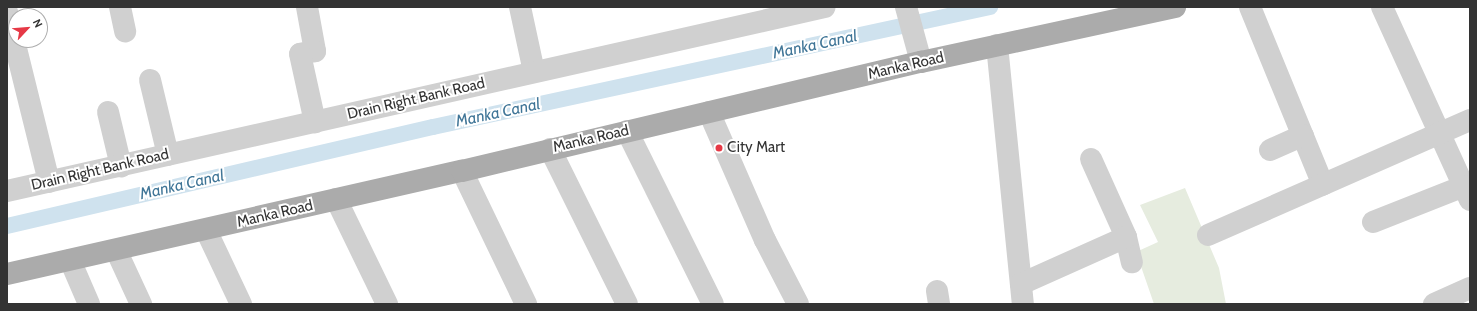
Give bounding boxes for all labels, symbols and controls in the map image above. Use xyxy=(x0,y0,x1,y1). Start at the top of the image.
north arrow xyxy=(8,8,48,48)
text: N xyxy=(30,17,46,30)
water label: Manka Canal xyxy=(771,27,859,63)
street label: Manka Road xyxy=(866,49,946,83)
street label: Drain Right Bank Road xyxy=(345,74,487,124)
water label: Manka Canal xyxy=(454,95,542,131)
street label: Manka Road xyxy=(551,122,631,156)
place label: City Mart xyxy=(727,139,785,157)
marker: City Mart xyxy=(714,143,724,153)
street label: Drain Right Bank Road xyxy=(29,145,171,195)
water label: Manka Canal xyxy=(138,166,226,204)
street label: Manka Road xyxy=(235,197,315,231)

